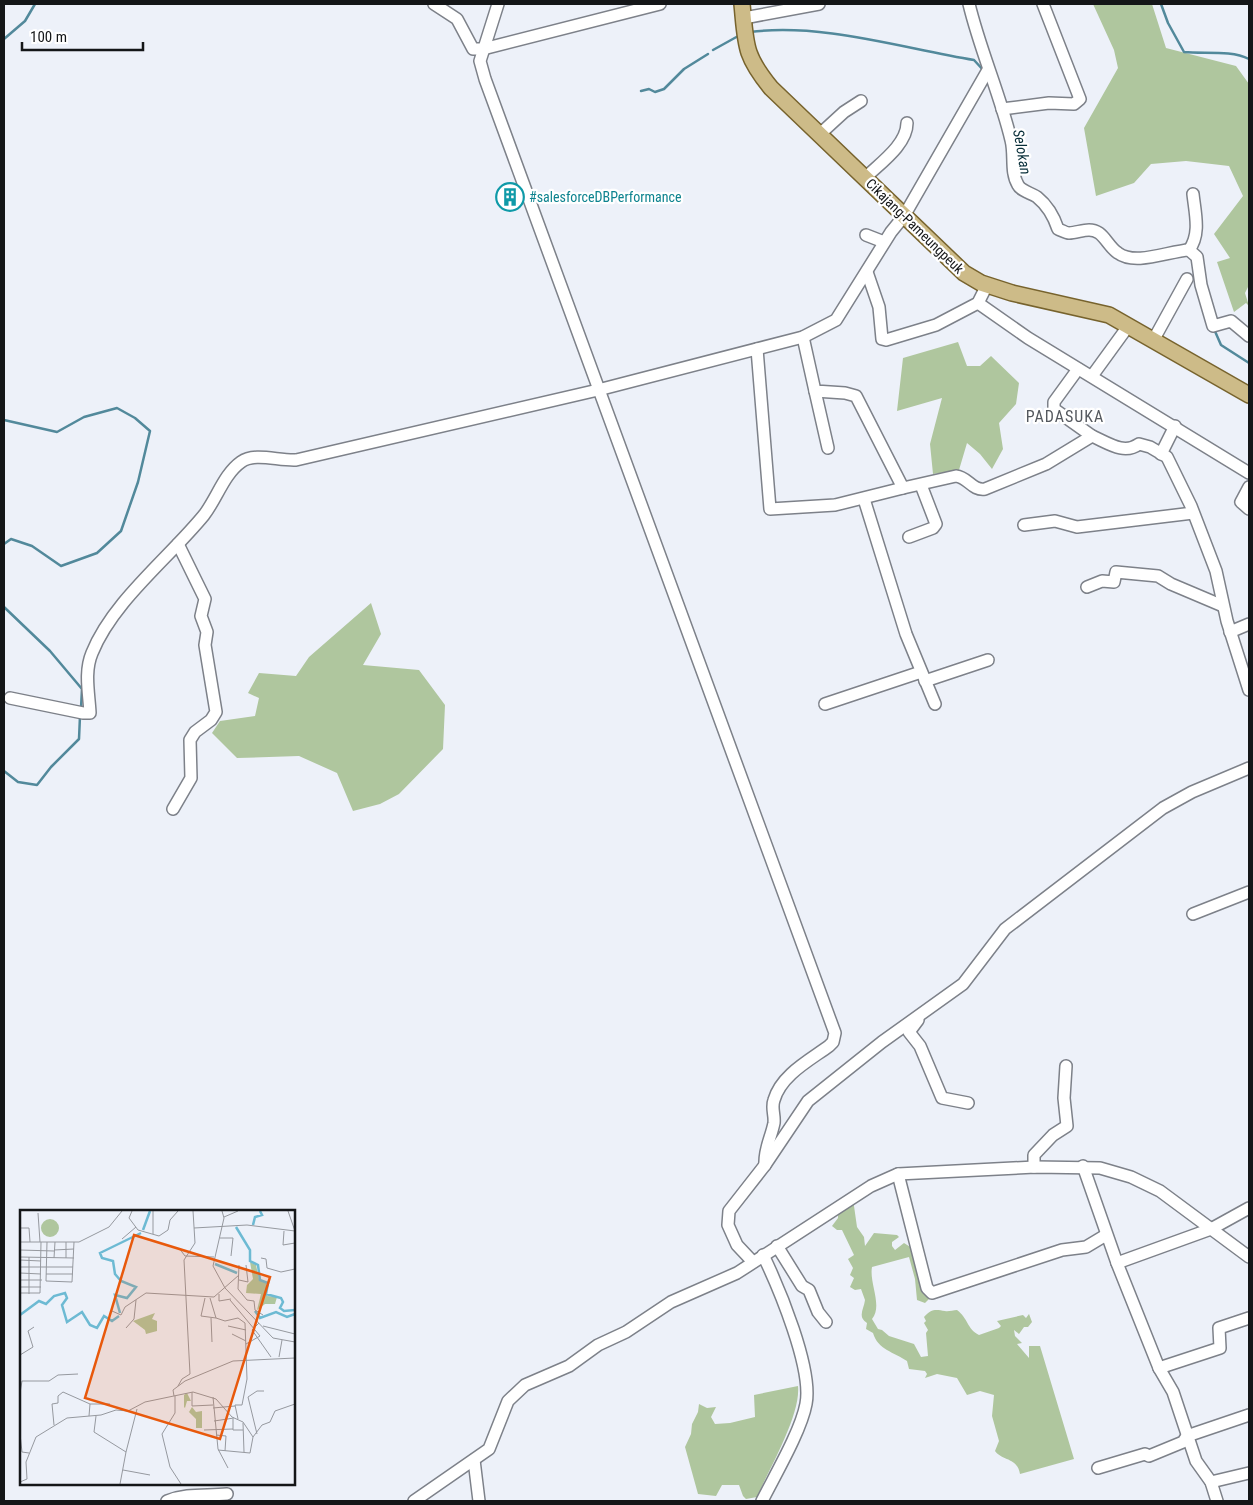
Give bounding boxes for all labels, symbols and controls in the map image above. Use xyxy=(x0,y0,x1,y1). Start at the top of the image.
scale bar xyxy=(22,20,144,52)
text: 100 m xyxy=(30,28,67,46)
water label: Selokan xyxy=(1009,128,1035,176)
street label: Cikajang-Pameungpeuk xyxy=(863,175,968,277)
building icon: #salesforceDBPerformance xyxy=(495,182,525,212)
place label: #salesforceDBPerformance xyxy=(529,189,682,205)
district label: PADASUKA xyxy=(1026,407,1104,426)
inset map xyxy=(20,1210,295,1485)

